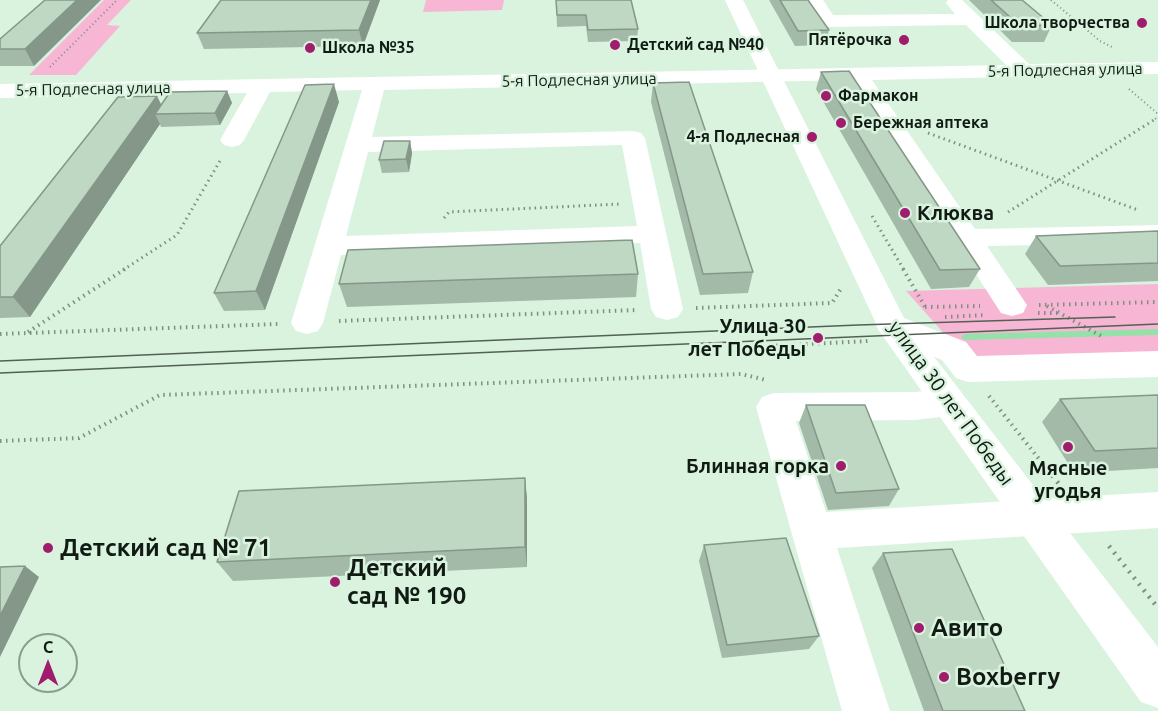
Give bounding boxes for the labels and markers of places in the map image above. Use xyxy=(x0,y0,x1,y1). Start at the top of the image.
place label: Школа творчества xyxy=(984,13,1130,33)
marker: Школа творчества xyxy=(1135,16,1149,30)
place label: Пятёрочка xyxy=(808,30,892,50)
marker: Пятёрочка xyxy=(897,33,911,47)
place label: Детский сад №40 xyxy=(627,35,764,55)
place label: Школа №35 xyxy=(322,38,415,58)
marker: Детский сад №40 xyxy=(608,38,622,52)
marker: Школа №35 xyxy=(303,41,317,55)
place label: Фармакон xyxy=(838,86,919,106)
marker: Фармакон xyxy=(819,89,833,103)
place label: Бережная аптека xyxy=(853,113,989,133)
marker: Бережная аптека xyxy=(834,116,848,130)
place label: 4-я Подлесная xyxy=(686,127,800,147)
marker: 4-я Подлесная xyxy=(805,130,819,144)
place label: Клюква xyxy=(917,201,994,225)
marker: Клюква xyxy=(898,206,912,220)
place label: Улица 30 лет Победы xyxy=(688,314,806,361)
marker: Улица 30 лет Победы xyxy=(811,331,825,345)
marker: Мясные угодья xyxy=(1061,440,1075,454)
place label: Блинная горка xyxy=(686,454,829,478)
place label: Мясные угодья xyxy=(1029,456,1107,503)
marker: Блинная горка xyxy=(834,459,848,473)
place label: Детский сад № 71 xyxy=(60,534,271,562)
marker: Детский сад № 71 xyxy=(41,541,55,555)
place label: Детский сад № 190 xyxy=(347,554,466,610)
marker: Детский сад № 190 xyxy=(328,575,342,589)
place label: Авито xyxy=(931,614,1003,642)
marker: Авито xyxy=(912,621,926,635)
place label: Boxberry xyxy=(956,663,1060,691)
marker: Boxberry xyxy=(937,670,951,684)

